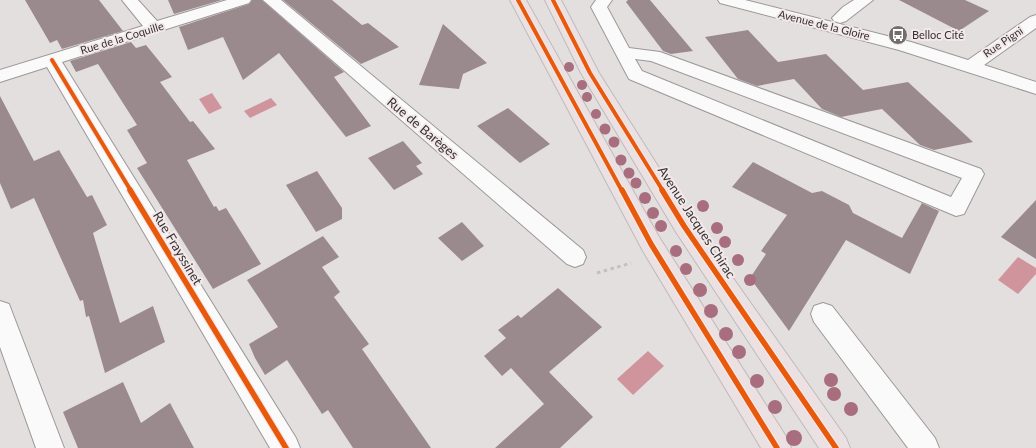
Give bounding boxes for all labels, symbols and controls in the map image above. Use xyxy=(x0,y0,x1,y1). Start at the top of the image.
street label: Avenue de la Gloire xyxy=(777,7,871,42)
street label: Rue de la Coquille xyxy=(79,19,165,56)
street label: Rue Pigni xyxy=(980,23,1025,60)
bus stop icon: Belloc Cité xyxy=(887,24,909,46)
place label: Belloc Cité xyxy=(912,28,964,41)
street label: Rue de Barèges xyxy=(384,94,462,163)
street label: Avenue Jacques Chirac xyxy=(655,163,739,281)
street label: Rue Frayssinet xyxy=(150,208,206,288)

